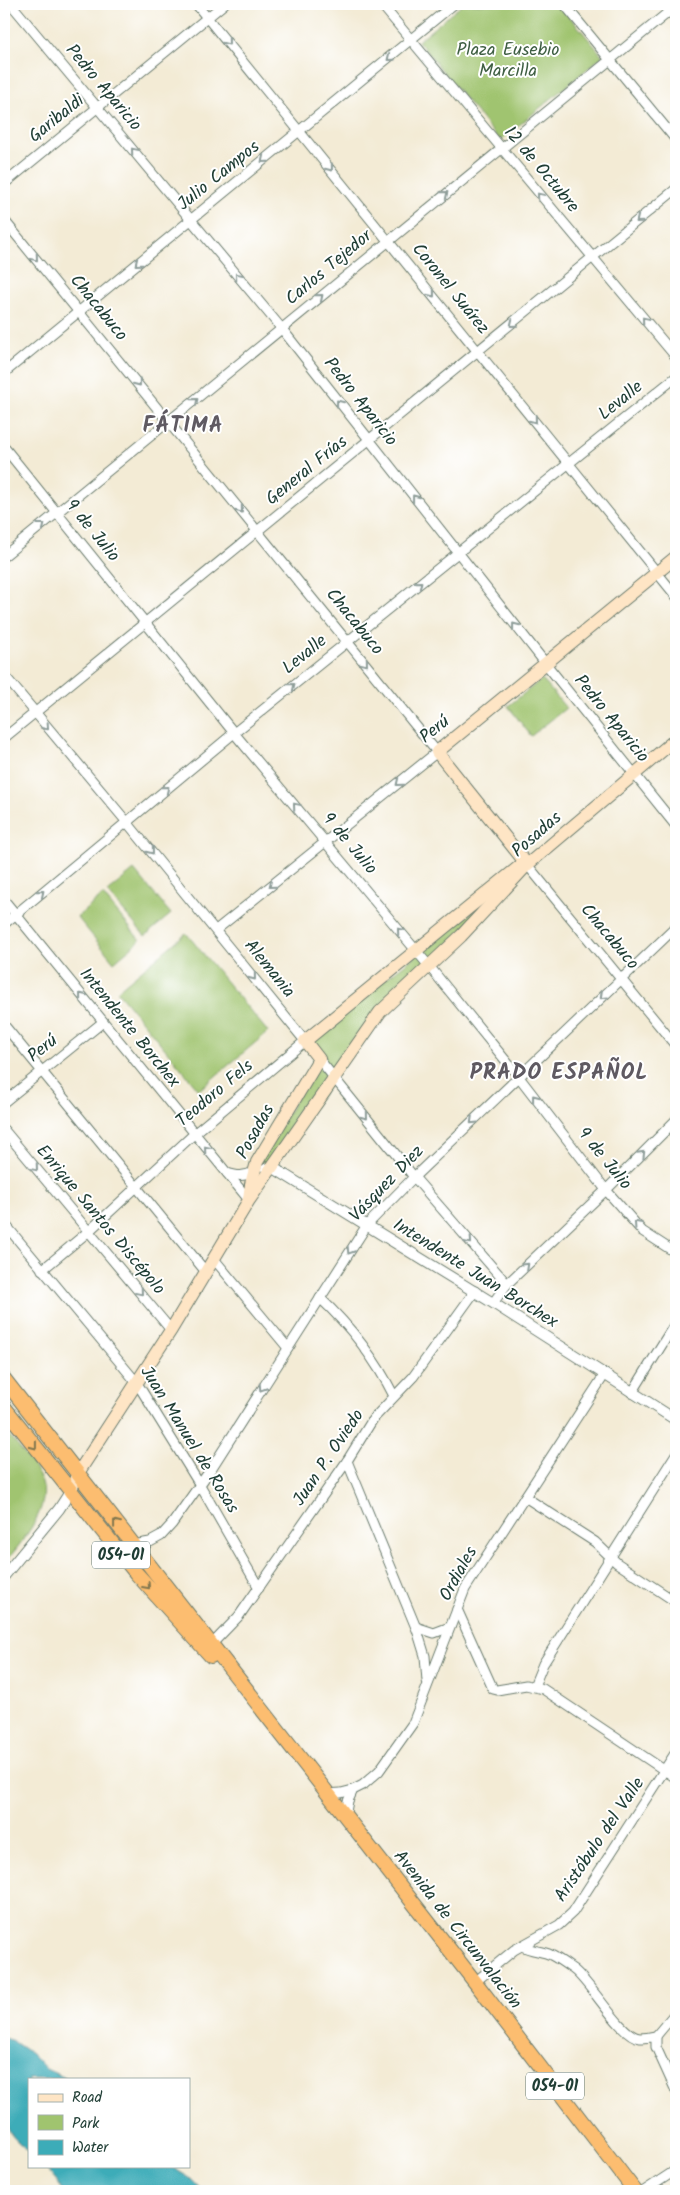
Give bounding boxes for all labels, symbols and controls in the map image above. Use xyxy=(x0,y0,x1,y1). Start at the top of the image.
one-way arrow xyxy=(222,36,231,45)
park label: Plaza Eusebio Marcilla xyxy=(456,36,560,86)
street label: Pedro Aparicio xyxy=(58,38,148,138)
one-way arrow xyxy=(387,52,396,60)
street label: Garibaldi xyxy=(23,87,92,151)
street label: 12 de Octubre xyxy=(496,120,586,220)
street label: Julio Campos xyxy=(171,133,267,218)
one-way arrow xyxy=(131,148,139,157)
one-way arrow xyxy=(261,155,270,163)
one-way arrow xyxy=(324,162,333,171)
one-way arrow xyxy=(440,190,449,199)
one-way arrow xyxy=(537,192,546,201)
one-way arrow xyxy=(635,215,644,224)
street label: Carlos Tejedor xyxy=(279,222,380,313)
street label: Coronel Suárez xyxy=(404,237,496,341)
one-way arrow xyxy=(29,252,37,261)
one-way arrow xyxy=(135,258,144,267)
street label: Chacabuco xyxy=(62,268,134,348)
one-way arrow xyxy=(235,273,243,282)
one-way arrow xyxy=(427,288,436,297)
one-way arrow xyxy=(315,294,324,303)
one-way arrow xyxy=(642,317,651,326)
one-way arrow xyxy=(510,318,519,326)
street label: Pedro Aparicio xyxy=(316,351,404,453)
street label: Levalle xyxy=(592,374,650,428)
one-way arrow xyxy=(133,378,142,387)
one-way arrow xyxy=(189,399,198,407)
one-way arrow xyxy=(337,400,345,409)
district label: FÁTIMA xyxy=(142,409,224,444)
one-way arrow xyxy=(529,414,537,423)
street label: General Frías xyxy=(260,429,355,513)
street label: 9 de Julio xyxy=(57,493,127,569)
one-way arrow xyxy=(412,495,420,504)
one-way arrow xyxy=(235,504,243,513)
one-way arrow xyxy=(36,523,46,532)
one-way arrow xyxy=(413,581,422,590)
street label: Chacabuco xyxy=(318,582,390,662)
one-way arrow xyxy=(513,623,521,632)
street label: Levalle xyxy=(276,628,334,682)
one-way arrow xyxy=(359,658,368,667)
street label: Pedro Aparicio xyxy=(566,668,656,770)
one-way arrow xyxy=(286,683,295,691)
street label: Perú xyxy=(413,708,457,751)
one-way arrow xyxy=(40,721,49,730)
one-way arrow xyxy=(396,777,405,785)
one-way arrow xyxy=(160,786,169,794)
one-way arrow xyxy=(293,803,301,812)
street label: Posadas xyxy=(505,804,569,865)
street label: 9 de Julio xyxy=(314,806,384,882)
one-way arrow xyxy=(145,845,154,854)
one-way arrow xyxy=(269,879,278,888)
one-way arrow xyxy=(36,889,45,898)
street label: Chacabuco xyxy=(572,897,646,977)
one-way arrow xyxy=(397,927,406,936)
street label: Alemania xyxy=(236,933,302,1005)
street label: Intendente Borchex xyxy=(71,961,187,1095)
one-way arrow xyxy=(248,971,256,980)
one-way arrow xyxy=(600,990,609,999)
one-way arrow xyxy=(80,993,88,1002)
street label: Perú xyxy=(21,1027,65,1070)
street label: Teodoro Fels xyxy=(170,1052,261,1135)
district label: PRADO ESPAÑOL xyxy=(470,1056,648,1091)
one-way arrow xyxy=(533,1095,541,1104)
street label: Posadas xyxy=(229,1099,283,1165)
one-way arrow xyxy=(359,1110,367,1119)
one-way arrow xyxy=(470,1115,479,1124)
street label: 9 de Julio xyxy=(569,1121,639,1197)
street label: Enrique Santos Discépolo xyxy=(28,1138,172,1302)
street label: Vásquez Diez xyxy=(342,1139,432,1229)
one-way arrow xyxy=(203,1146,212,1155)
one-way arrow xyxy=(637,1150,646,1159)
one-way arrow xyxy=(30,1162,39,1171)
street label: Intendente Juan Borchex xyxy=(387,1211,564,1337)
one-way arrow xyxy=(634,1221,643,1230)
one-way arrow xyxy=(464,1235,473,1244)
one-way arrow xyxy=(347,1246,356,1255)
one-way arrow xyxy=(520,1263,529,1272)
one-way arrow xyxy=(134,1286,142,1295)
street label: Juan Manuel de Rosas xyxy=(132,1360,246,1520)
one-way arrow xyxy=(259,1383,269,1392)
street label: Juan P. Oviedo xyxy=(286,1404,372,1512)
one-way arrow xyxy=(28,1440,37,1449)
one-way arrow xyxy=(114,1520,122,1529)
street label: Ordiales xyxy=(432,1541,486,1607)
road number: 054-01 xyxy=(92,1542,150,1568)
one-way arrow xyxy=(141,1580,150,1589)
street label: Aristóbulo del Valle xyxy=(547,1772,653,1908)
street label: Avenida de Circunvalación xyxy=(385,1844,529,2016)
road number: 054-01 xyxy=(526,2072,584,2100)
legend xyxy=(28,2078,190,2168)
text: Road xyxy=(72,2086,103,2110)
text: Park xyxy=(72,2112,100,2136)
text: Water xyxy=(72,2136,109,2160)

